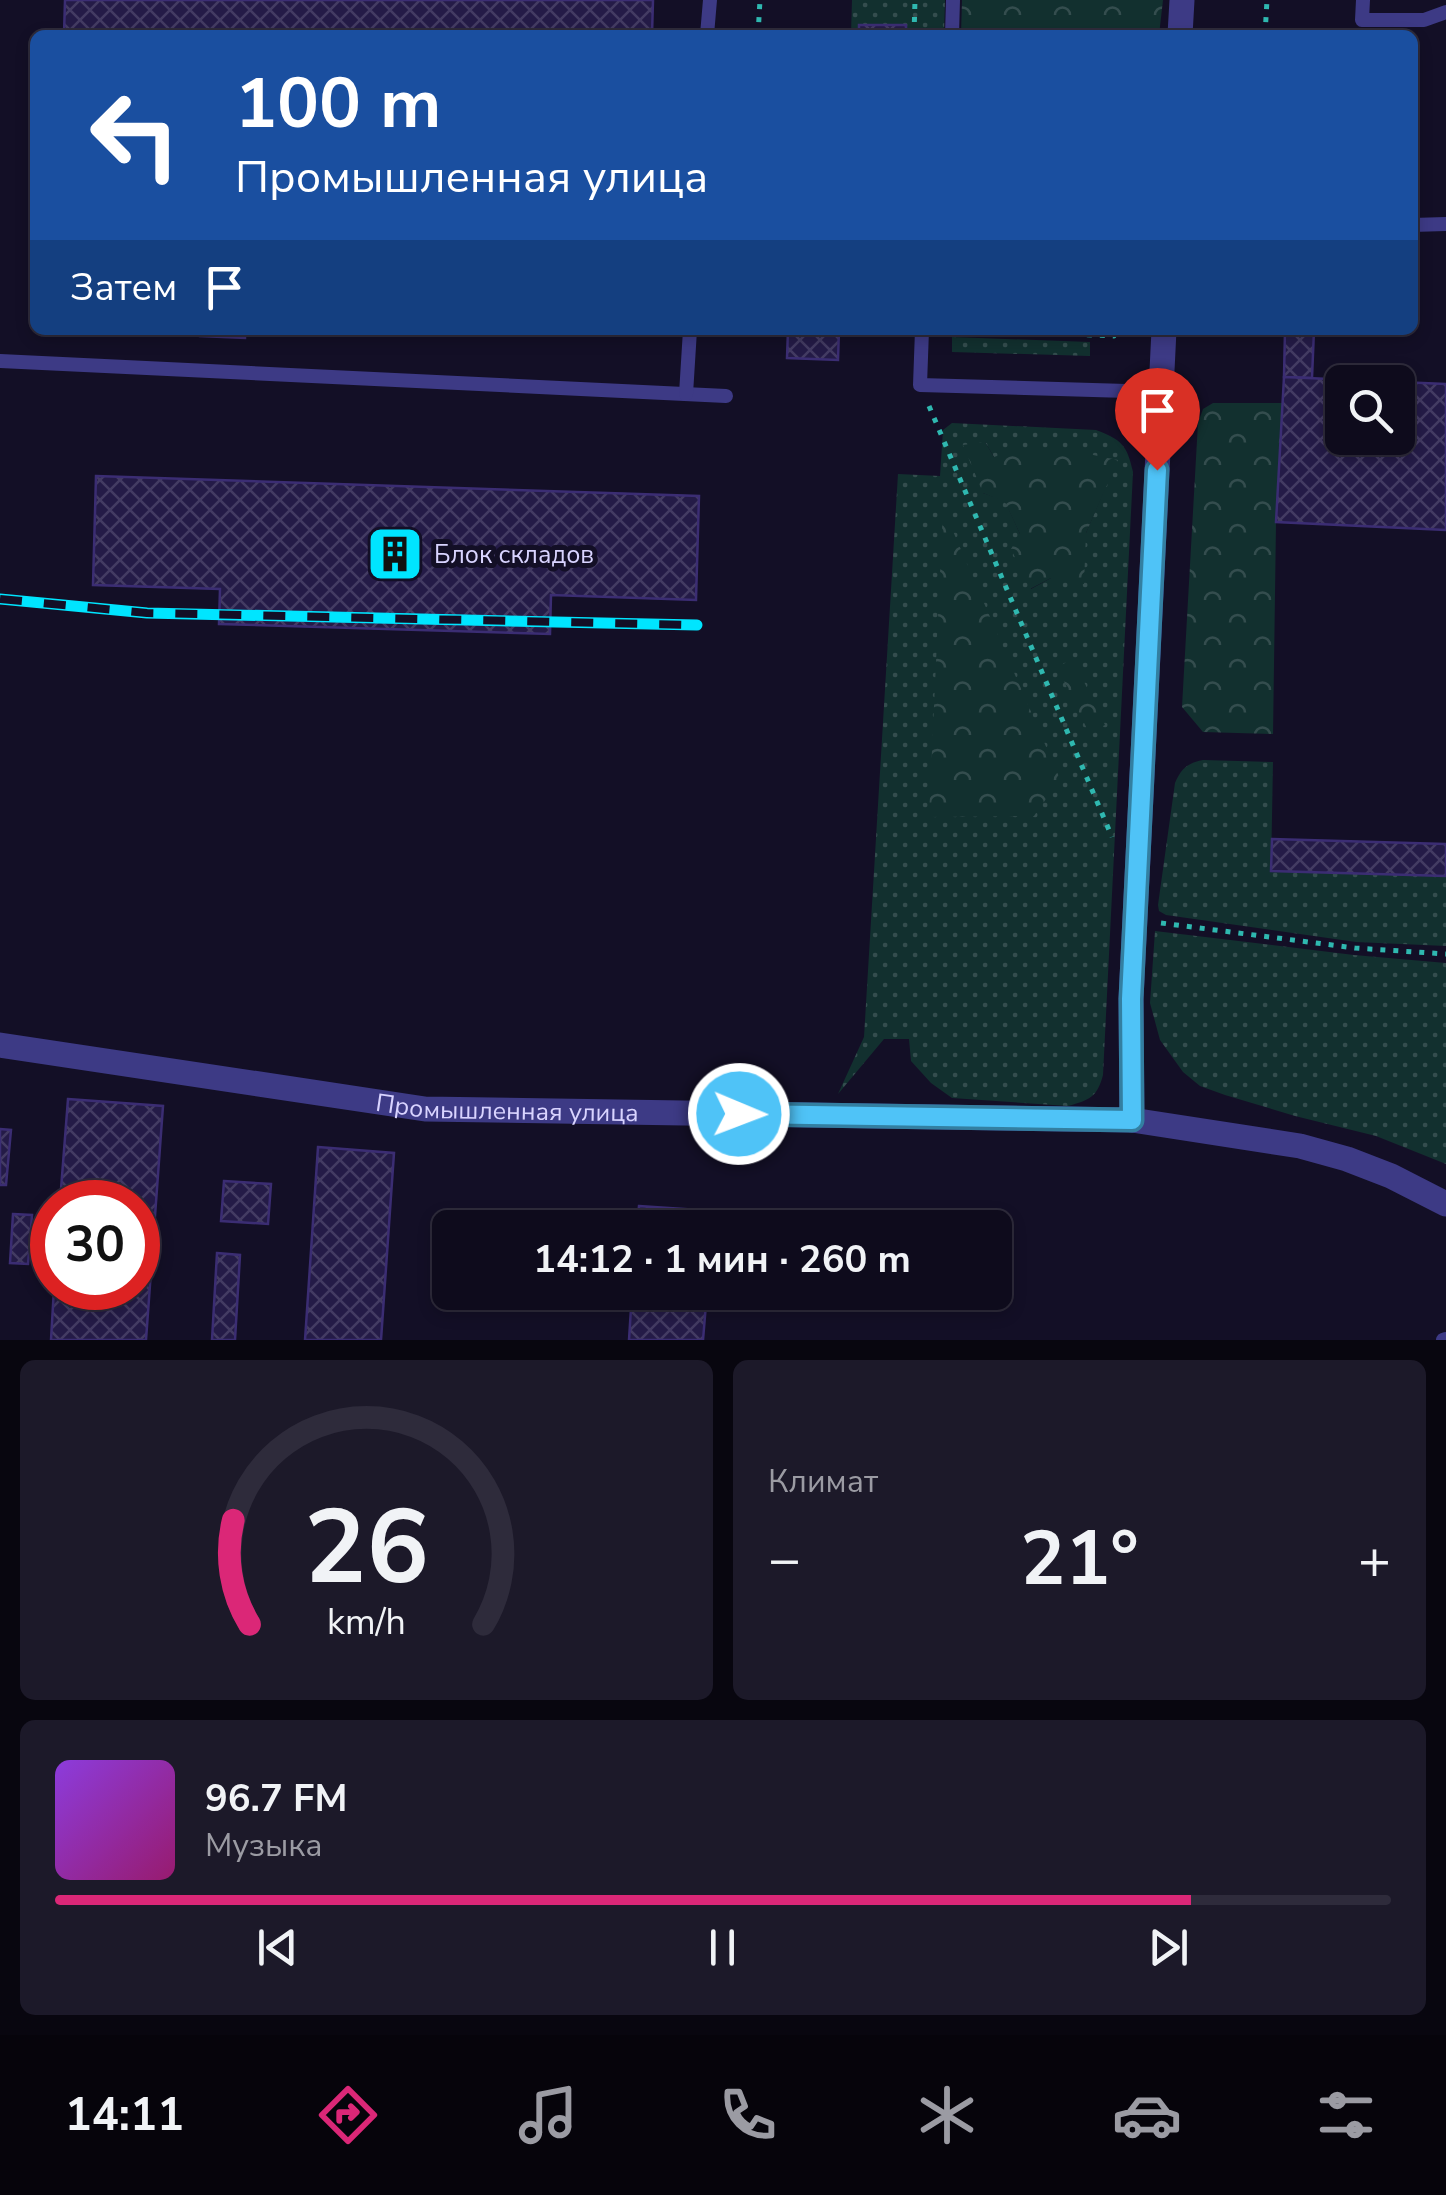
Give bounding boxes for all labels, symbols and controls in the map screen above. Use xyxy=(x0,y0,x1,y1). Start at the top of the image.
text: 100 m xyxy=(235,56,441,152)
icon: left xyxy=(70,70,200,200)
text: Промышленная улица xyxy=(235,147,708,208)
icon: arrive xyxy=(197,260,252,315)
text: Затем xyxy=(70,262,177,313)
map controls xyxy=(1325,365,1415,455)
button: search xyxy=(1325,365,1415,455)
pin xyxy=(1115,368,1200,471)
icon: arrive xyxy=(1130,383,1185,438)
building icon: Блок складов xyxy=(365,524,425,584)
place label: Блок складов xyxy=(434,538,594,572)
position arrow xyxy=(687,1062,791,1166)
street label: Промышленная улица xyxy=(374,1086,639,1130)
speed limit sign: 30 xyxy=(30,1180,160,1310)
text: 14:12 · 1 мин · 260 m xyxy=(533,1234,911,1285)
text: Климат xyxy=(768,1460,878,1503)
text: 26 xyxy=(304,1477,429,1619)
text: 21° xyxy=(1020,1508,1139,1610)
text: − xyxy=(768,1522,801,1597)
text: + xyxy=(1358,1522,1391,1597)
text: km/h xyxy=(327,1598,406,1647)
text: 96.7 FM xyxy=(205,1773,347,1824)
text: Музыка xyxy=(205,1824,322,1867)
icon: previous xyxy=(250,1920,305,1975)
icon: pause xyxy=(695,1920,750,1975)
icon: next xyxy=(1141,1920,1196,1975)
icon: directions xyxy=(313,2080,383,2150)
icon: music xyxy=(513,2080,583,2150)
icon: phone xyxy=(713,2080,783,2150)
icon: climate xyxy=(912,2080,982,2150)
icon: car xyxy=(1112,2080,1182,2150)
icon: filters xyxy=(1311,2080,1381,2150)
text: 14:11 xyxy=(65,2085,184,2146)

